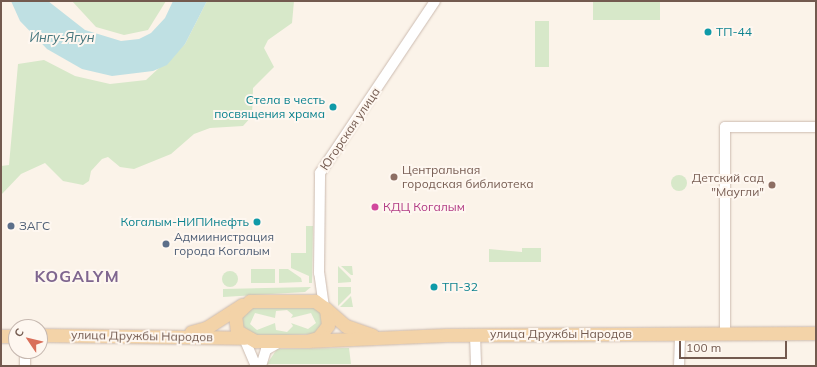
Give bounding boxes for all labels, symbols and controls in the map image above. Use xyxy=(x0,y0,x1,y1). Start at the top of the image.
place label: ТП-44 xyxy=(716,25,752,39)
marker: ТП-44 xyxy=(703,27,713,37)
water label: Ингу-Ягун xyxy=(29,29,95,45)
street label: Югорская улица xyxy=(317,85,383,173)
place label: Стела в честь посвящения храма xyxy=(214,93,325,121)
marker: Стела в честь посвящения храма xyxy=(328,102,338,112)
place label: Центральная городская библиотека xyxy=(402,163,533,191)
place label: Детский сад "Маугли" xyxy=(692,171,764,199)
marker: Центральная городская библиотека xyxy=(389,172,399,182)
marker: Детский сад "Маугли" xyxy=(767,180,777,190)
place label: КДЦ Когалым xyxy=(383,200,465,214)
marker: КДЦ Когалым xyxy=(370,202,380,212)
place label: Когалым-НИПИнефть xyxy=(120,215,249,229)
marker: Когалым-НИПИнефть xyxy=(252,217,262,227)
place label: ЗАГС xyxy=(19,219,50,233)
marker: ЗАГС xyxy=(6,221,16,231)
place label: Адмиинистрация города Когалым xyxy=(174,230,274,258)
marker: Адмиинистрация города Когалым xyxy=(161,239,171,249)
district label: KOGALYM xyxy=(34,266,120,286)
place label: ТП-32 xyxy=(442,280,478,294)
marker: ТП-32 xyxy=(429,282,439,292)
north arrow xyxy=(8,319,48,359)
text: С xyxy=(11,326,27,340)
street label: улица Дружбы Народов xyxy=(490,327,632,341)
street label: улица Дружбы Народов xyxy=(71,328,213,344)
scale bar xyxy=(681,333,789,359)
text: 100 m xyxy=(686,340,721,355)

